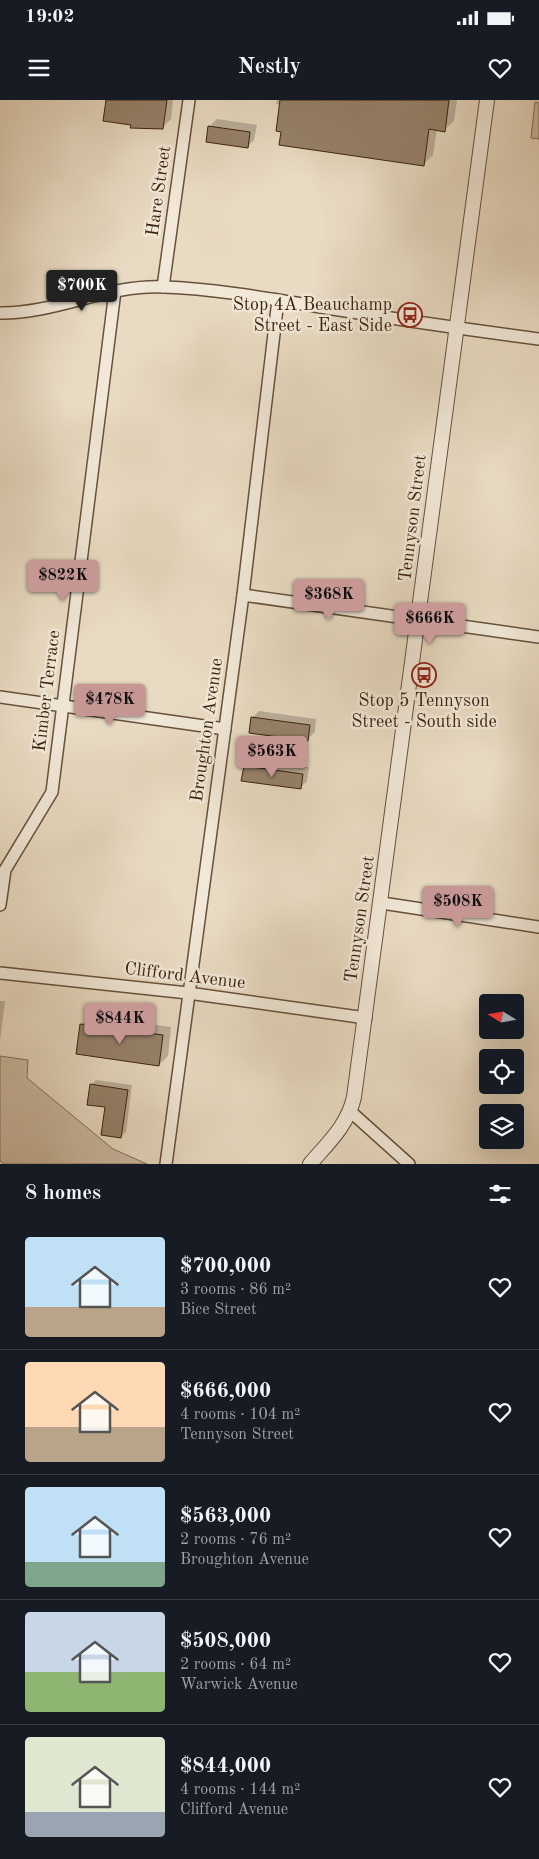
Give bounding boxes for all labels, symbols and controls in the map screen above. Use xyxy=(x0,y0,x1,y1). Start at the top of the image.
text: 19:02 xyxy=(25,8,74,27)
icon: menu xyxy=(25,54,53,82)
icon: heart xyxy=(486,54,514,82)
text: Nestly xyxy=(238,56,301,78)
street label: Hare Street xyxy=(144,144,174,238)
pin: $700K xyxy=(47,270,117,312)
text: $700K xyxy=(57,278,107,294)
place label: Stop 4A Beauchamp Street - East Side xyxy=(233,296,392,335)
bus stop icon: Stop 4A Beauchamp Street - East Side xyxy=(397,302,423,328)
street label: Tennyson Street xyxy=(396,453,430,583)
pin: $822K xyxy=(28,560,98,602)
text: $822K xyxy=(38,568,88,584)
pin: $368K xyxy=(294,578,364,621)
text: $368K xyxy=(304,587,354,603)
pin: $666K xyxy=(395,602,465,645)
text: $666K xyxy=(405,611,455,627)
street label: Kimber Terrace xyxy=(31,629,63,753)
street label: Broughton Avenue xyxy=(188,657,226,803)
bus stop icon: Stop 5 Tennyson Street - South side xyxy=(411,662,437,688)
pin: $478K xyxy=(75,684,145,726)
text: $478K xyxy=(85,692,135,708)
place label: Stop 5 Tennyson Street - South side xyxy=(351,692,497,731)
pin: $563K xyxy=(237,736,307,778)
text: $563K xyxy=(247,744,297,760)
street label: Tennyson Street xyxy=(342,854,378,984)
pin: $508K xyxy=(423,886,493,928)
text: $508K xyxy=(433,894,483,910)
street label: Clifford Avenue xyxy=(124,960,246,992)
north arrow xyxy=(479,994,524,1039)
map controls xyxy=(479,994,524,1149)
pin: $844K xyxy=(85,1002,155,1045)
text: $844K xyxy=(95,1011,145,1027)
button: locate xyxy=(479,1049,524,1094)
button: layers xyxy=(479,1104,524,1149)
icon: filters xyxy=(486,1180,514,1208)
text: 8 homes xyxy=(25,1183,101,1204)
text: $700,000 xyxy=(180,1256,271,1277)
icon: home xyxy=(65,1257,125,1317)
icon: heart xyxy=(486,1273,514,1301)
text: 3 rooms · 86 m² xyxy=(180,1282,291,1298)
text: Bice Street xyxy=(180,1302,257,1318)
text: $666,000 xyxy=(180,1381,271,1402)
icon: home xyxy=(65,1382,125,1442)
icon: heart xyxy=(486,1398,514,1426)
text: 4 rooms · 104 m² xyxy=(180,1407,300,1423)
text: Tennyson Street xyxy=(180,1427,294,1443)
text: $563,000 xyxy=(180,1506,271,1527)
icon: home xyxy=(65,1507,125,1567)
icon: heart xyxy=(486,1523,514,1551)
text: 2 rooms · 76 m² xyxy=(180,1532,291,1548)
text: Broughton Avenue xyxy=(180,1552,309,1568)
text: $508,000 xyxy=(180,1631,271,1652)
icon: home xyxy=(65,1632,125,1692)
icon: heart xyxy=(486,1648,514,1676)
text: 2 rooms · 64 m² xyxy=(180,1657,291,1673)
text: Warwick Avenue xyxy=(180,1677,298,1693)
text: $844,000 xyxy=(180,1756,271,1777)
icon: home xyxy=(65,1757,125,1817)
icon: heart xyxy=(486,1773,514,1801)
text: 4 rooms · 144 m² xyxy=(180,1782,300,1798)
text: Clifford Avenue xyxy=(180,1802,288,1818)

